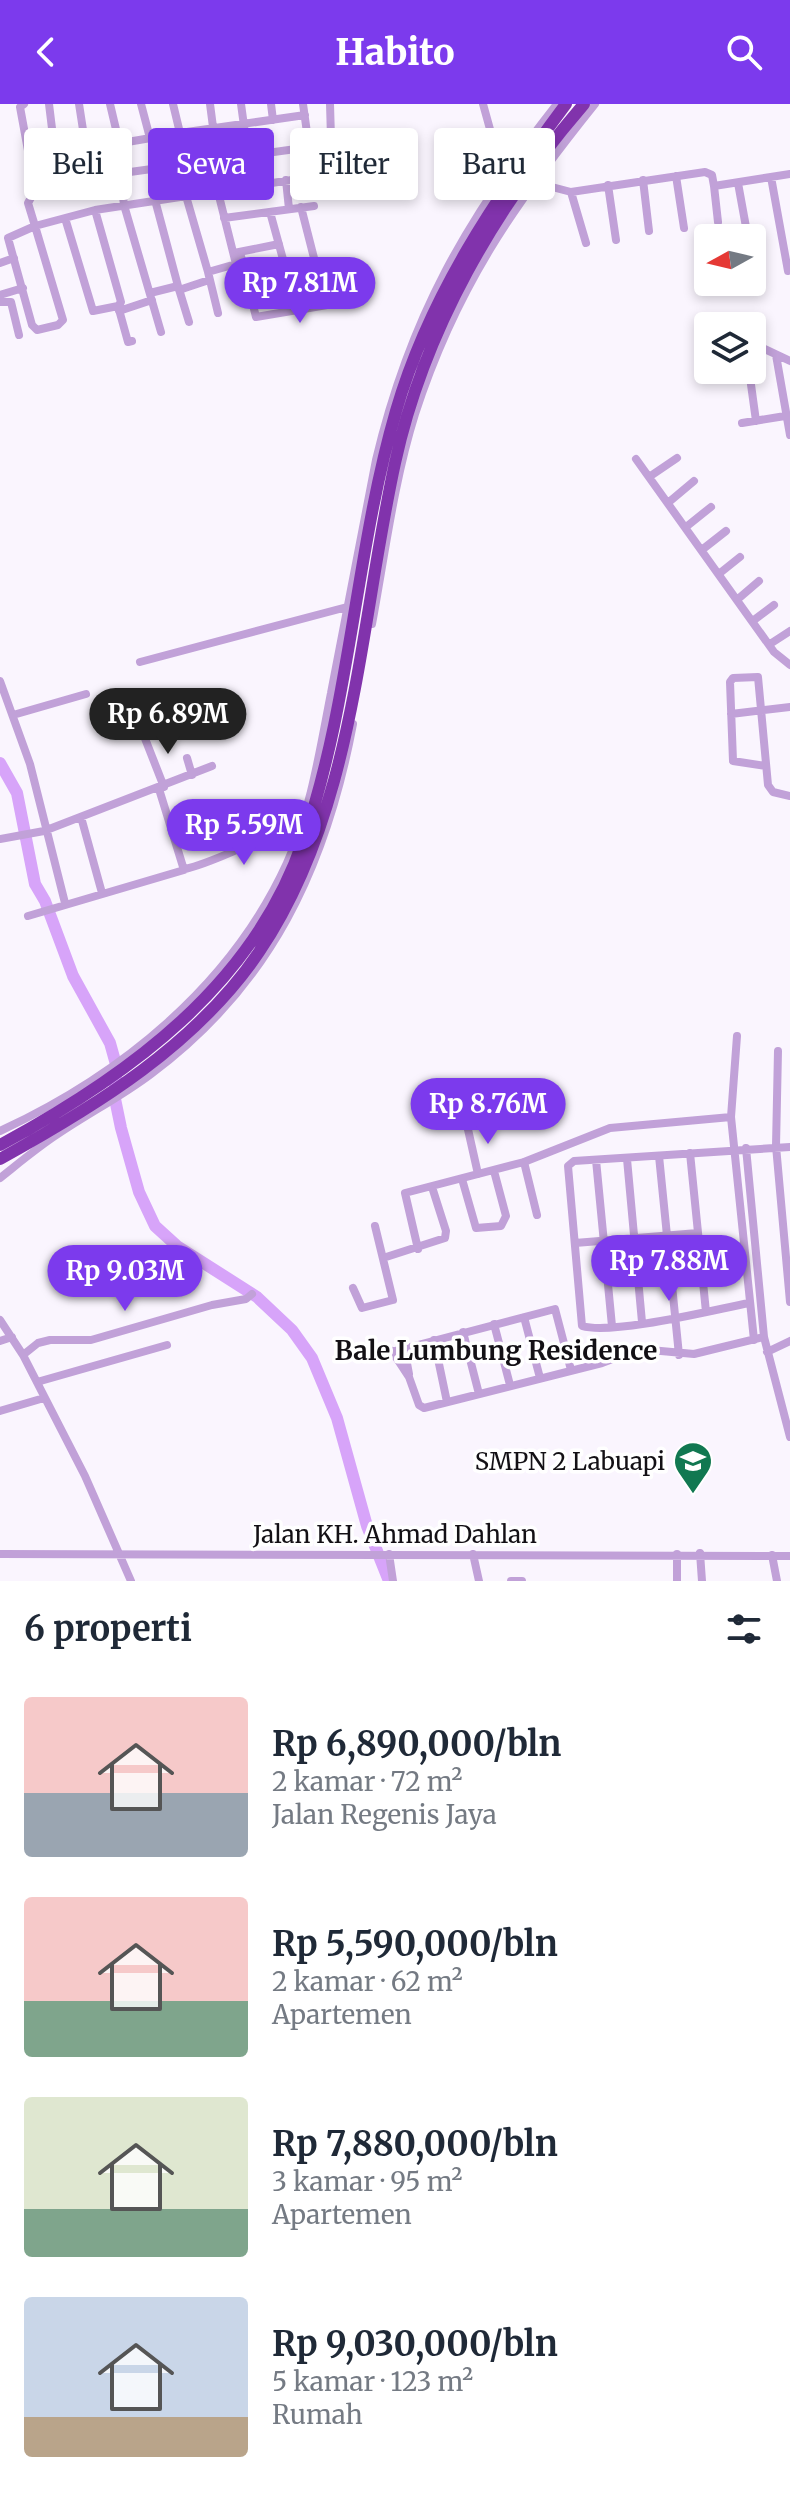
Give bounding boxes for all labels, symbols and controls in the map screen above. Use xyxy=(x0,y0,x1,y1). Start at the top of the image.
icon: back xyxy=(24,30,68,74)
text: Habito xyxy=(335,30,455,75)
icon: search xyxy=(722,30,766,74)
chip: Beli xyxy=(24,128,132,200)
chip: Sewa xyxy=(148,128,274,200)
chip: Filter xyxy=(290,128,418,200)
chip: Baru xyxy=(434,128,555,200)
north arrow xyxy=(694,224,766,296)
map controls xyxy=(694,224,766,384)
pin: Rp 7.81M xyxy=(217,257,383,325)
text: Rp 7.81M xyxy=(242,266,358,299)
button: layers xyxy=(694,312,766,384)
pin: Rp 6.89M xyxy=(85,688,251,756)
text: Rp 6.89M xyxy=(107,697,229,730)
pin: Rp 5.59M xyxy=(161,799,327,867)
text: Rp 5.59M xyxy=(185,808,303,841)
pin: Rp 8.76M xyxy=(405,1078,571,1146)
text: Rp 8.76M xyxy=(429,1087,547,1120)
pin: Rp 7.88M xyxy=(586,1235,752,1303)
text: Rp 7.88M xyxy=(609,1244,729,1277)
pin: Rp 9.03M xyxy=(42,1245,208,1313)
text: Rp 9.03M xyxy=(65,1254,185,1287)
district label: Bale Lumbung Residence xyxy=(335,1334,657,1367)
school or university icon: SMPN 2 Labuapi xyxy=(672,1440,714,1495)
place label: SMPN 2 Labuapi xyxy=(475,1446,665,1477)
street label: Jalan KH. Ahmad Dahlan xyxy=(252,1519,537,1550)
icon: filters xyxy=(722,1607,766,1651)
text: 6 properti xyxy=(24,1608,192,1650)
text: Rp 6,890,000/bln xyxy=(272,1723,561,1765)
icon: home xyxy=(88,1729,184,1825)
text: 2 kamar · 72 m² xyxy=(272,1765,462,1798)
text: Jalan Regenis Jaya xyxy=(272,1798,497,1831)
text: Rp 5,590,000/bln xyxy=(272,1923,558,1965)
icon: home xyxy=(88,1929,184,2025)
text: 2 kamar · 62 m² xyxy=(272,1965,463,1998)
text: Apartemen xyxy=(272,1998,412,2031)
text: Rp 7,880,000/bln xyxy=(272,2123,558,2165)
icon: home xyxy=(88,2129,184,2225)
text: 3 kamar · 95 m² xyxy=(272,2165,462,2198)
text: Apartemen xyxy=(272,2198,412,2231)
text: Rp 9,030,000/bln xyxy=(272,2323,558,2365)
icon: home xyxy=(88,2329,184,2425)
text: 5 kamar · 123 m² xyxy=(272,2365,473,2398)
text: Rumah xyxy=(272,2398,363,2431)

